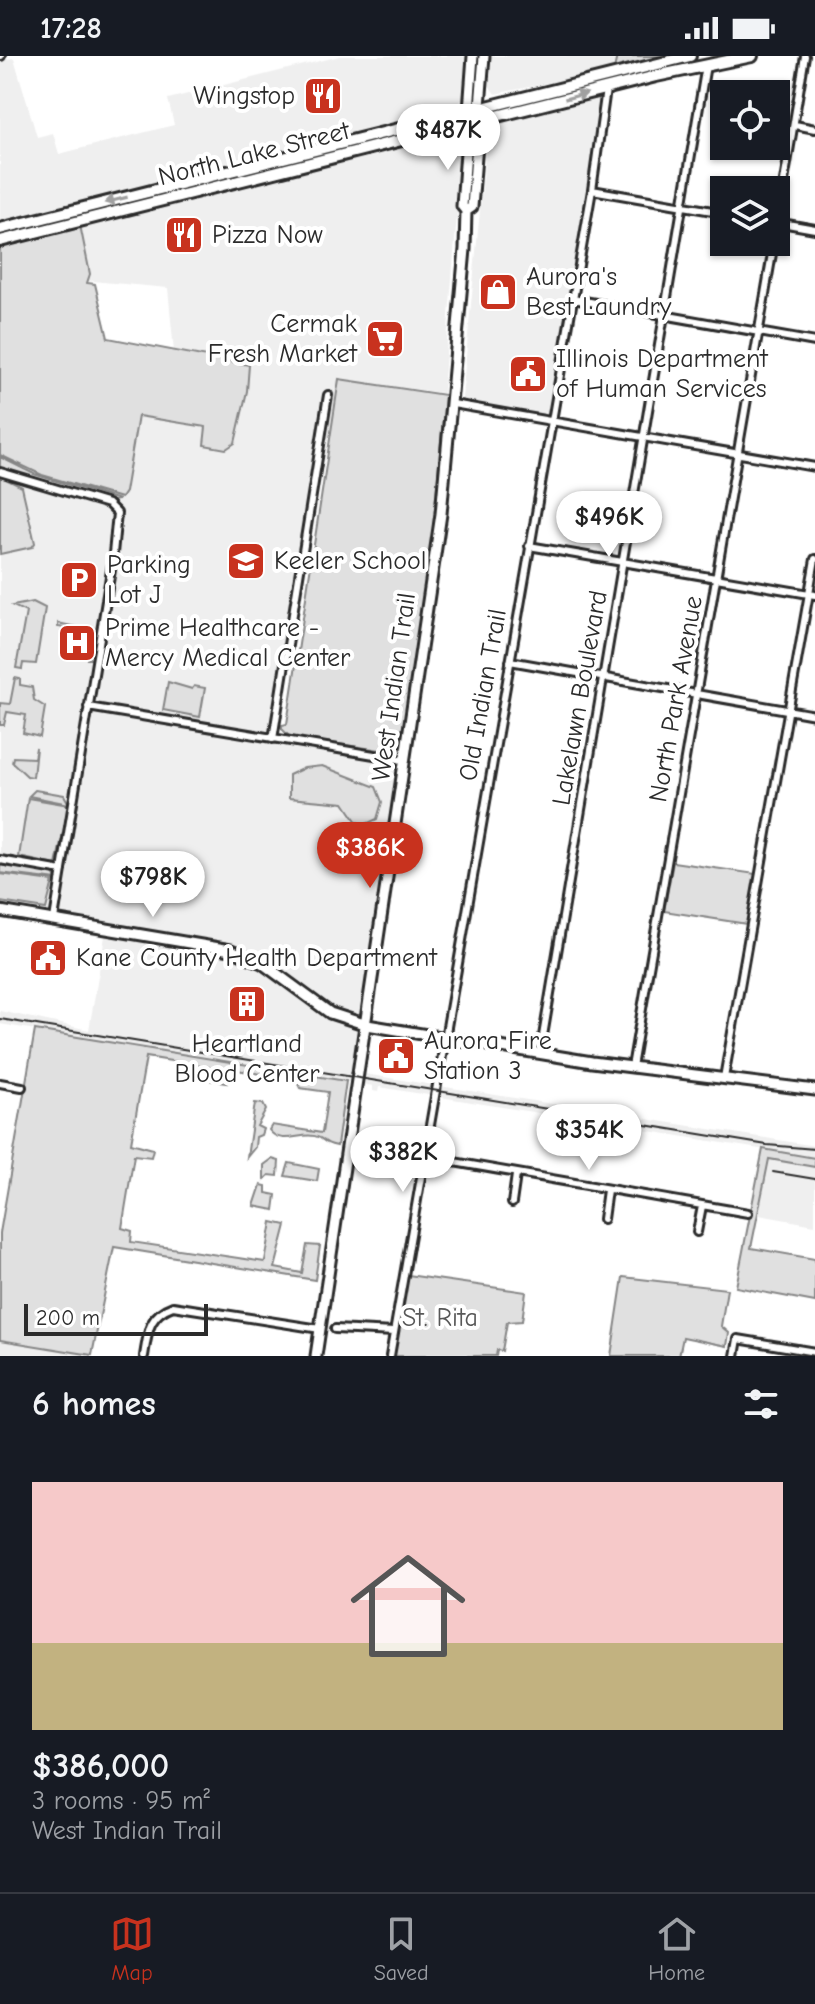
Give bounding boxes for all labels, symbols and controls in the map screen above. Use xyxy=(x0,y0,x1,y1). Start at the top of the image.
text: 17:28 xyxy=(40,11,102,46)
restaurant icon: Wingstop xyxy=(302,75,344,117)
map controls xyxy=(710,80,790,256)
button: locate xyxy=(710,80,790,160)
place label: Wingstop xyxy=(193,81,295,111)
one-way arrow xyxy=(564,89,589,101)
pin: $487K xyxy=(392,104,504,172)
street label: North Lake Street xyxy=(155,115,354,192)
text: $487K xyxy=(414,115,482,145)
button: layers xyxy=(710,176,790,256)
one-way arrow xyxy=(103,194,128,206)
restaurant icon: Pizza Now xyxy=(163,214,205,256)
place label: Pizza Now xyxy=(212,220,323,250)
place label: Aurora's Best Laundry xyxy=(526,262,672,322)
shop icon: Aurora's Best Laundry xyxy=(477,271,519,313)
place label: Cermak Fresh Market xyxy=(208,309,359,369)
supermarket icon: Cermak Fresh Market xyxy=(364,318,406,360)
place label: Illinois Department of Human Services xyxy=(556,344,769,404)
public building icon: Illinois Department of Human Services xyxy=(507,353,549,395)
pin: $496K xyxy=(553,491,665,559)
text: $496K xyxy=(574,502,644,532)
school or university icon: Keeler School xyxy=(225,540,267,582)
place label: Keeler School xyxy=(274,546,426,576)
place label: Parking Lot J xyxy=(107,550,191,610)
parking icon: Parking Lot J xyxy=(58,559,100,601)
street label: Lakelawn Boulevard xyxy=(546,588,614,808)
street label: West Indian Trail xyxy=(366,591,422,783)
street label: North Park Avenue xyxy=(643,594,709,804)
street label: Old Indian Trail xyxy=(453,607,513,783)
place label: Prime Healthcare - Mercy Medical Center xyxy=(105,613,351,673)
hospital icon: Prime Healthcare - Mercy Medical Center xyxy=(56,622,98,664)
pin: $386K xyxy=(314,822,426,890)
text: $386K xyxy=(335,833,405,863)
pin: $798K xyxy=(97,851,209,919)
text: $798K xyxy=(119,862,187,892)
public building icon: Kane County Health Department xyxy=(27,937,69,979)
place label: Kane County Health Department xyxy=(76,943,438,973)
building icon: Heartland Blood Center xyxy=(226,983,268,1025)
place label: Aurora Fire Station 3 xyxy=(424,1026,552,1086)
place label: Heartland Blood Center xyxy=(174,1029,320,1089)
public building icon: Aurora Fire Station 3 xyxy=(375,1035,417,1077)
pin: $354K xyxy=(533,1104,645,1172)
text: $354K xyxy=(554,1115,624,1145)
pin: $382K xyxy=(347,1126,459,1194)
text: $382K xyxy=(368,1137,438,1167)
scale bar xyxy=(24,1300,208,1336)
park label: St. Rita xyxy=(402,1303,478,1333)
text: 200 m xyxy=(36,1305,100,1331)
icon: filters xyxy=(739,1382,783,1426)
text: 6 homes xyxy=(32,1384,156,1424)
icon: home xyxy=(336,1534,480,1678)
text: $386,000 xyxy=(32,1746,169,1786)
text: 3 rooms · 95 m² xyxy=(32,1786,210,1816)
text: West Indian Trail xyxy=(32,1816,222,1846)
tab: Map xyxy=(110,1912,154,1986)
tab: Saved xyxy=(374,1912,429,1986)
tab: Home xyxy=(648,1912,705,1986)

